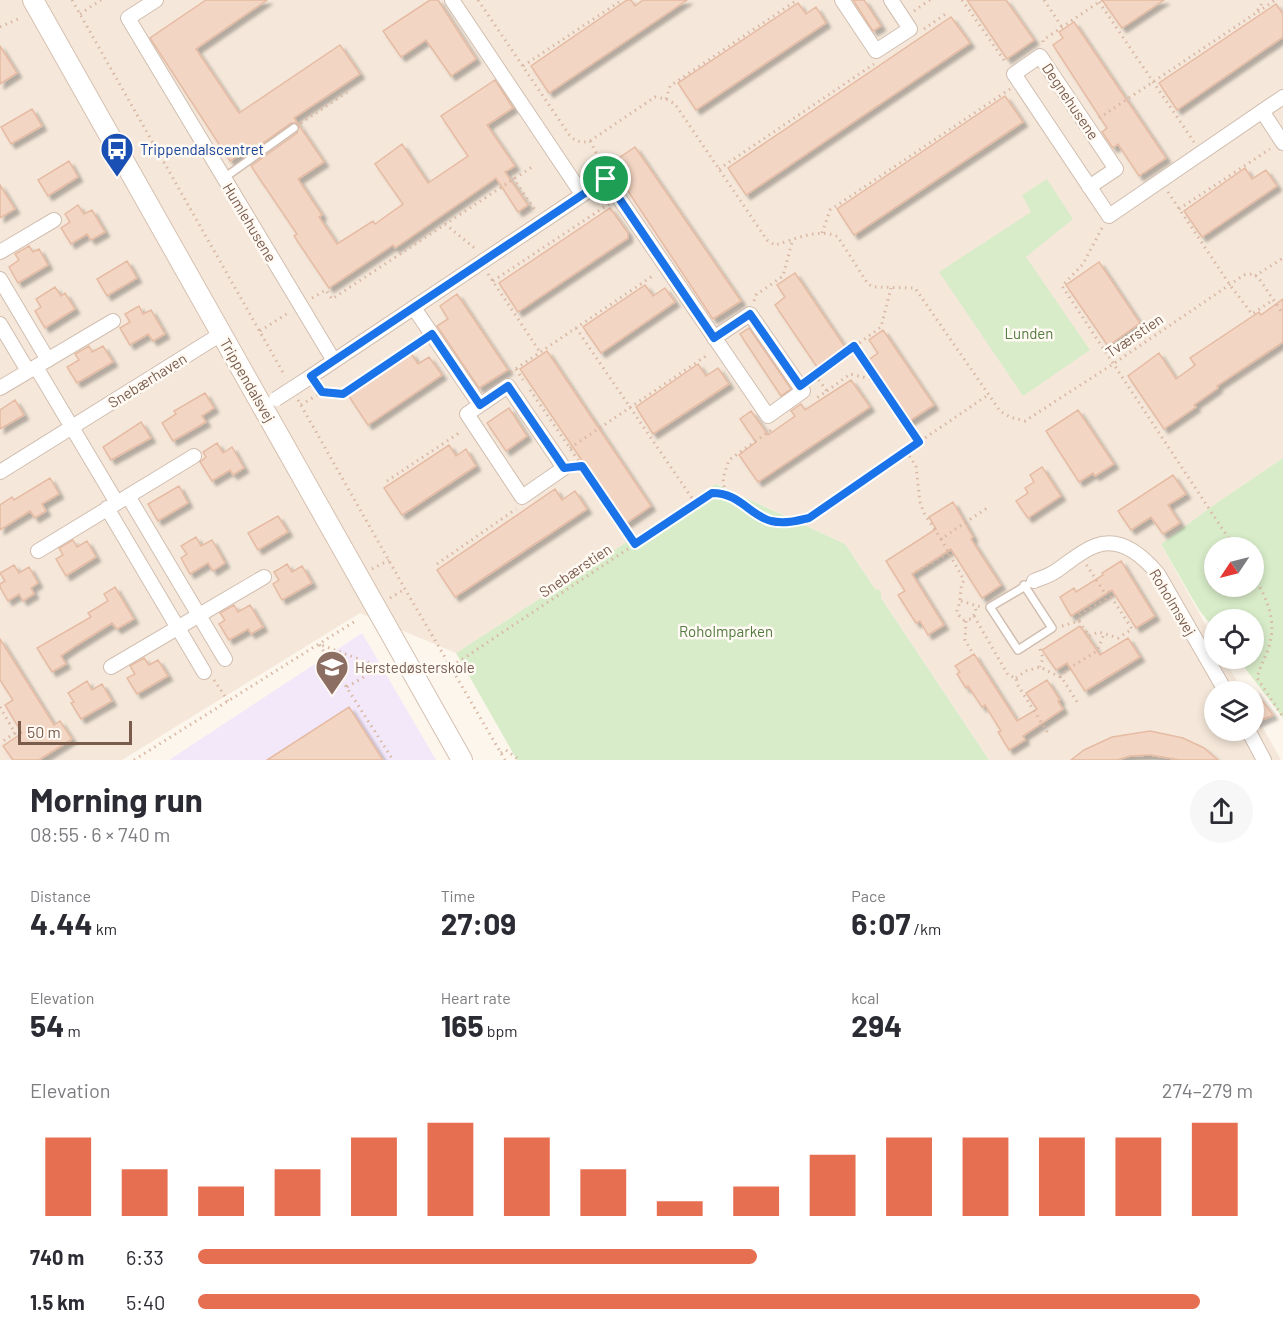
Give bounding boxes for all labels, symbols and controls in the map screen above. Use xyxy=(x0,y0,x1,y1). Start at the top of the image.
street label: Degnehusene xyxy=(1039,59,1103,143)
bus stop icon: Trippendalscentret xyxy=(99,131,135,178)
place label: Trippendalscentret xyxy=(140,140,264,158)
pin xyxy=(580,153,631,204)
icon: arrive xyxy=(589,162,622,195)
street label: Humlehusene xyxy=(219,179,281,265)
street label: Tværstien xyxy=(1102,309,1166,361)
park label: Lunden xyxy=(1005,324,1053,342)
street label: Trippendalsvej xyxy=(217,335,279,425)
street label: Snebærhaven xyxy=(104,349,190,411)
north arrow xyxy=(1204,537,1264,597)
map controls xyxy=(1204,537,1264,741)
street label: Snebærstien xyxy=(535,539,615,601)
street label: Roholmsvej xyxy=(1146,565,1200,639)
button: locate xyxy=(1204,609,1264,669)
park label: Roholmparken xyxy=(679,622,773,640)
school or university icon: Herstedøsterskole xyxy=(314,649,350,696)
place label: Herstedøsterskole xyxy=(355,658,475,676)
button: layers xyxy=(1204,681,1264,741)
scale bar xyxy=(18,718,132,746)
text: 50 m xyxy=(27,722,61,741)
text: Morning run xyxy=(30,779,203,819)
button: share xyxy=(1190,780,1253,843)
text: 08:55 · 6 × 740 m xyxy=(30,822,170,846)
text: Distance xyxy=(30,886,91,905)
text: Time xyxy=(441,886,475,905)
text: Pace xyxy=(851,886,886,905)
text: 4.44 xyxy=(30,905,93,941)
text: 27:09 xyxy=(441,905,516,941)
text: 6:07 xyxy=(851,905,910,941)
text: km xyxy=(93,919,117,938)
text: /km xyxy=(910,919,941,938)
text: Elevation xyxy=(30,988,94,1007)
text: Heart rate xyxy=(441,988,511,1007)
text: kcal xyxy=(851,988,879,1007)
text: 54 xyxy=(30,1007,64,1043)
text: 165 xyxy=(441,1007,484,1043)
text: 294 xyxy=(851,1007,902,1043)
text: m xyxy=(64,1021,81,1040)
text: bpm xyxy=(484,1021,518,1040)
text: Elevation xyxy=(30,1078,111,1102)
text: 274–279 m xyxy=(1162,1078,1253,1102)
text: 740 m xyxy=(30,1245,84,1269)
text: 6:33 xyxy=(126,1245,164,1269)
text: 1.5 km xyxy=(30,1290,85,1314)
text: 5:40 xyxy=(126,1290,165,1314)

